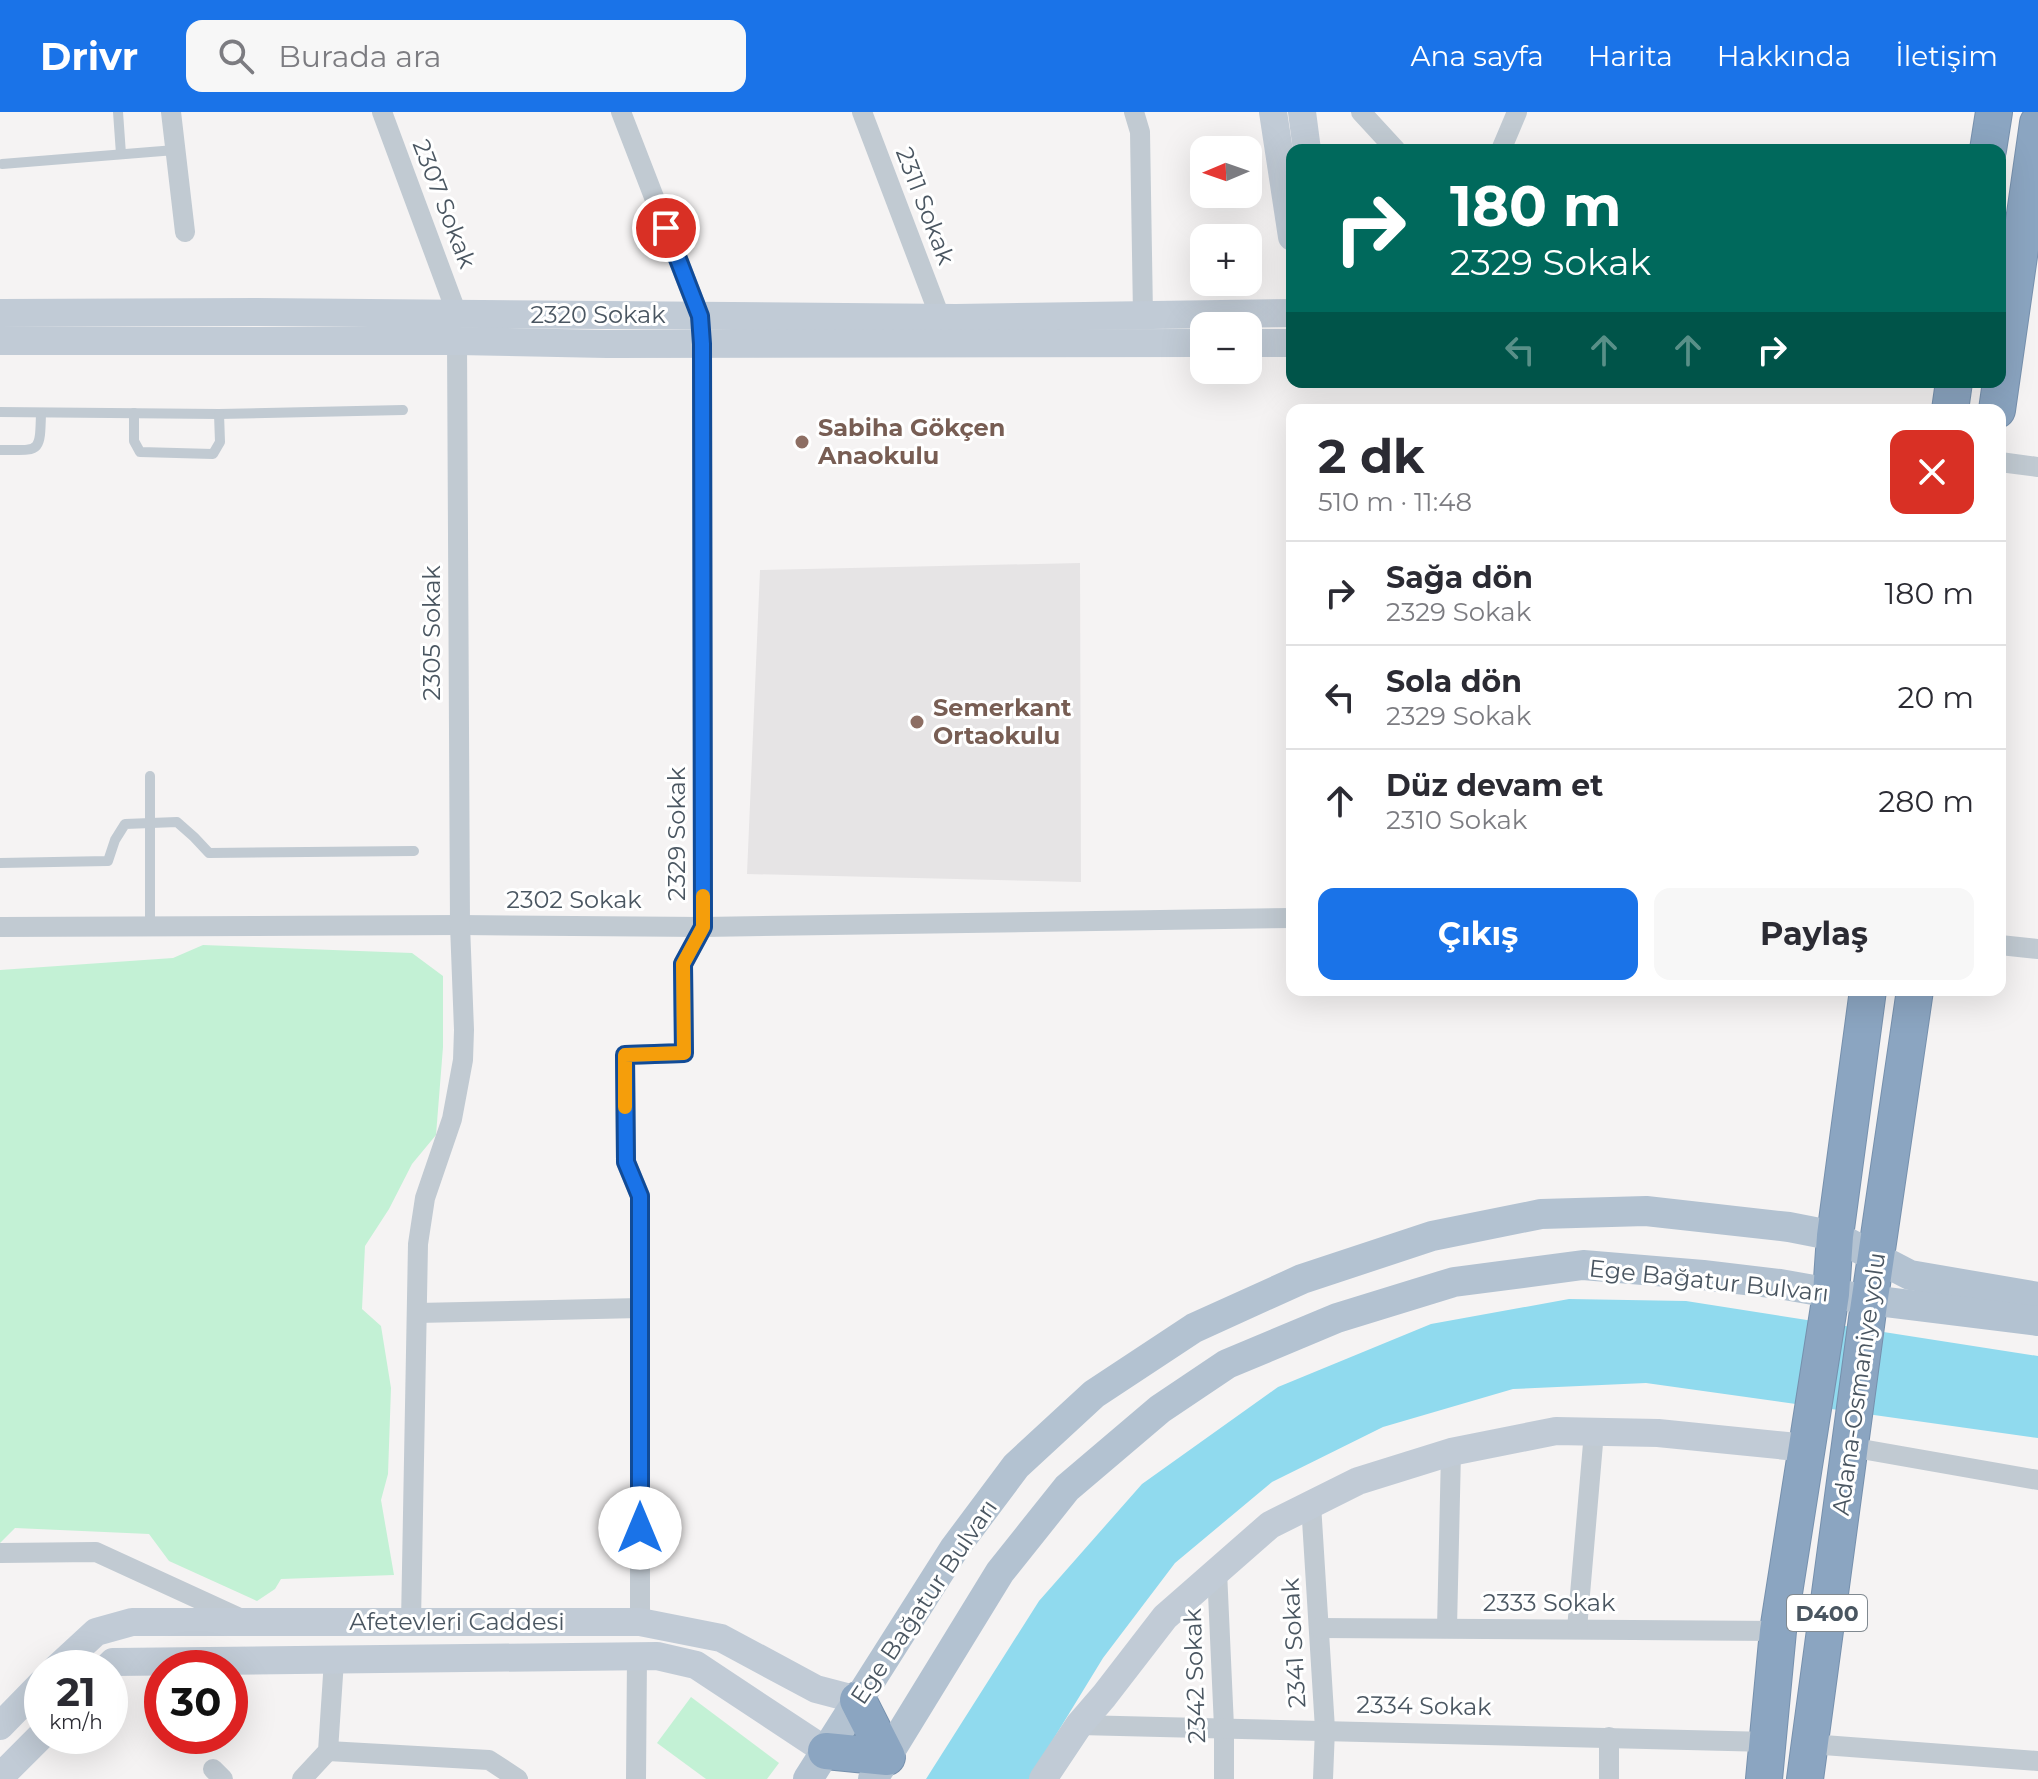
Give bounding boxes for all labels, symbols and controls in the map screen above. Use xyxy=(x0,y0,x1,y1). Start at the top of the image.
search box xyxy=(186,20,746,92)
text: Drivr xyxy=(40,33,138,80)
icon: search xyxy=(214,34,258,78)
text: Burada ara xyxy=(278,38,442,75)
text: Ana sayfa xyxy=(1410,39,1544,73)
text: Harita xyxy=(1588,39,1673,73)
text: Hakkında xyxy=(1717,39,1851,73)
text: İletişim xyxy=(1895,39,1998,73)
street label: 2307 Sokak xyxy=(407,135,483,273)
north arrow xyxy=(1190,136,1262,208)
map controls xyxy=(1190,136,1262,384)
street label: 2311 Sokak xyxy=(890,143,961,269)
text: 180 m xyxy=(1450,172,1622,240)
icon: right xyxy=(1318,176,1422,280)
pin xyxy=(632,194,700,262)
icon: arrive xyxy=(644,206,688,250)
button: + xyxy=(1190,224,1262,296)
text: 2329 Sokak xyxy=(1450,240,1651,284)
street label: 2320 Sokak xyxy=(530,300,666,329)
button: − xyxy=(1190,312,1262,384)
icon: left xyxy=(1498,328,1542,372)
icon: ahead xyxy=(1582,328,1626,372)
icon: ahead xyxy=(1666,328,1710,372)
icon: right xyxy=(1750,328,1794,372)
place label: Sabiha Gökçen Anaokulu xyxy=(817,413,1005,470)
text: 2 dk xyxy=(1318,427,1425,485)
button: close xyxy=(1890,430,1974,514)
marker: Sabiha Gökçen Anaokulu xyxy=(793,433,811,451)
text: 510 m · 11:48 xyxy=(1318,486,1472,518)
text: Sağa dön xyxy=(1386,559,1533,596)
street label: 2305 Sokak xyxy=(417,565,446,701)
icon: right xyxy=(1318,571,1362,615)
text: 180 m xyxy=(1884,575,1974,612)
text: 2329 Sokak xyxy=(1386,596,1531,628)
text: Sola dön xyxy=(1386,663,1522,700)
icon: left xyxy=(1318,675,1362,719)
text: 20 m xyxy=(1897,679,1974,716)
place label: Semerkant Ortaokulu xyxy=(933,693,1072,750)
text: 2329 Sokak xyxy=(1386,700,1531,732)
marker: Semerkant Ortaokulu xyxy=(908,713,926,731)
street label: 2329 Sokak xyxy=(662,766,691,901)
text: Düz devam et xyxy=(1386,767,1603,804)
icon: ahead xyxy=(1318,779,1362,823)
text: 280 m xyxy=(1878,783,1974,820)
text: 2310 Sokak xyxy=(1386,804,1527,836)
street label: 2302 Sokak xyxy=(506,885,642,914)
button: Çıkış xyxy=(1318,888,1638,980)
button: Paylaş xyxy=(1654,888,1974,980)
street label: Adana-Osmaniye yolu xyxy=(1826,1251,1891,1517)
street label: Ege Bağatur Bulvarı xyxy=(1588,1253,1830,1308)
position arrow xyxy=(598,1486,682,1570)
street label: Ege Bağatur Bulvarı xyxy=(844,1494,1003,1710)
street label: 2341 Sokak xyxy=(1276,1577,1311,1709)
street label: 2333 Sokak xyxy=(1483,1588,1616,1617)
road number: D400 xyxy=(1787,1595,1867,1631)
street label: Afetevleri Caddesi xyxy=(349,1607,565,1636)
street label: 2342 Sokak xyxy=(1178,1607,1211,1744)
speed limit sign: 30 xyxy=(144,1650,248,1754)
text: 21 xyxy=(56,1667,96,1716)
street label: 2334 Sokak xyxy=(1356,1690,1492,1721)
text: km/h xyxy=(49,1710,103,1734)

